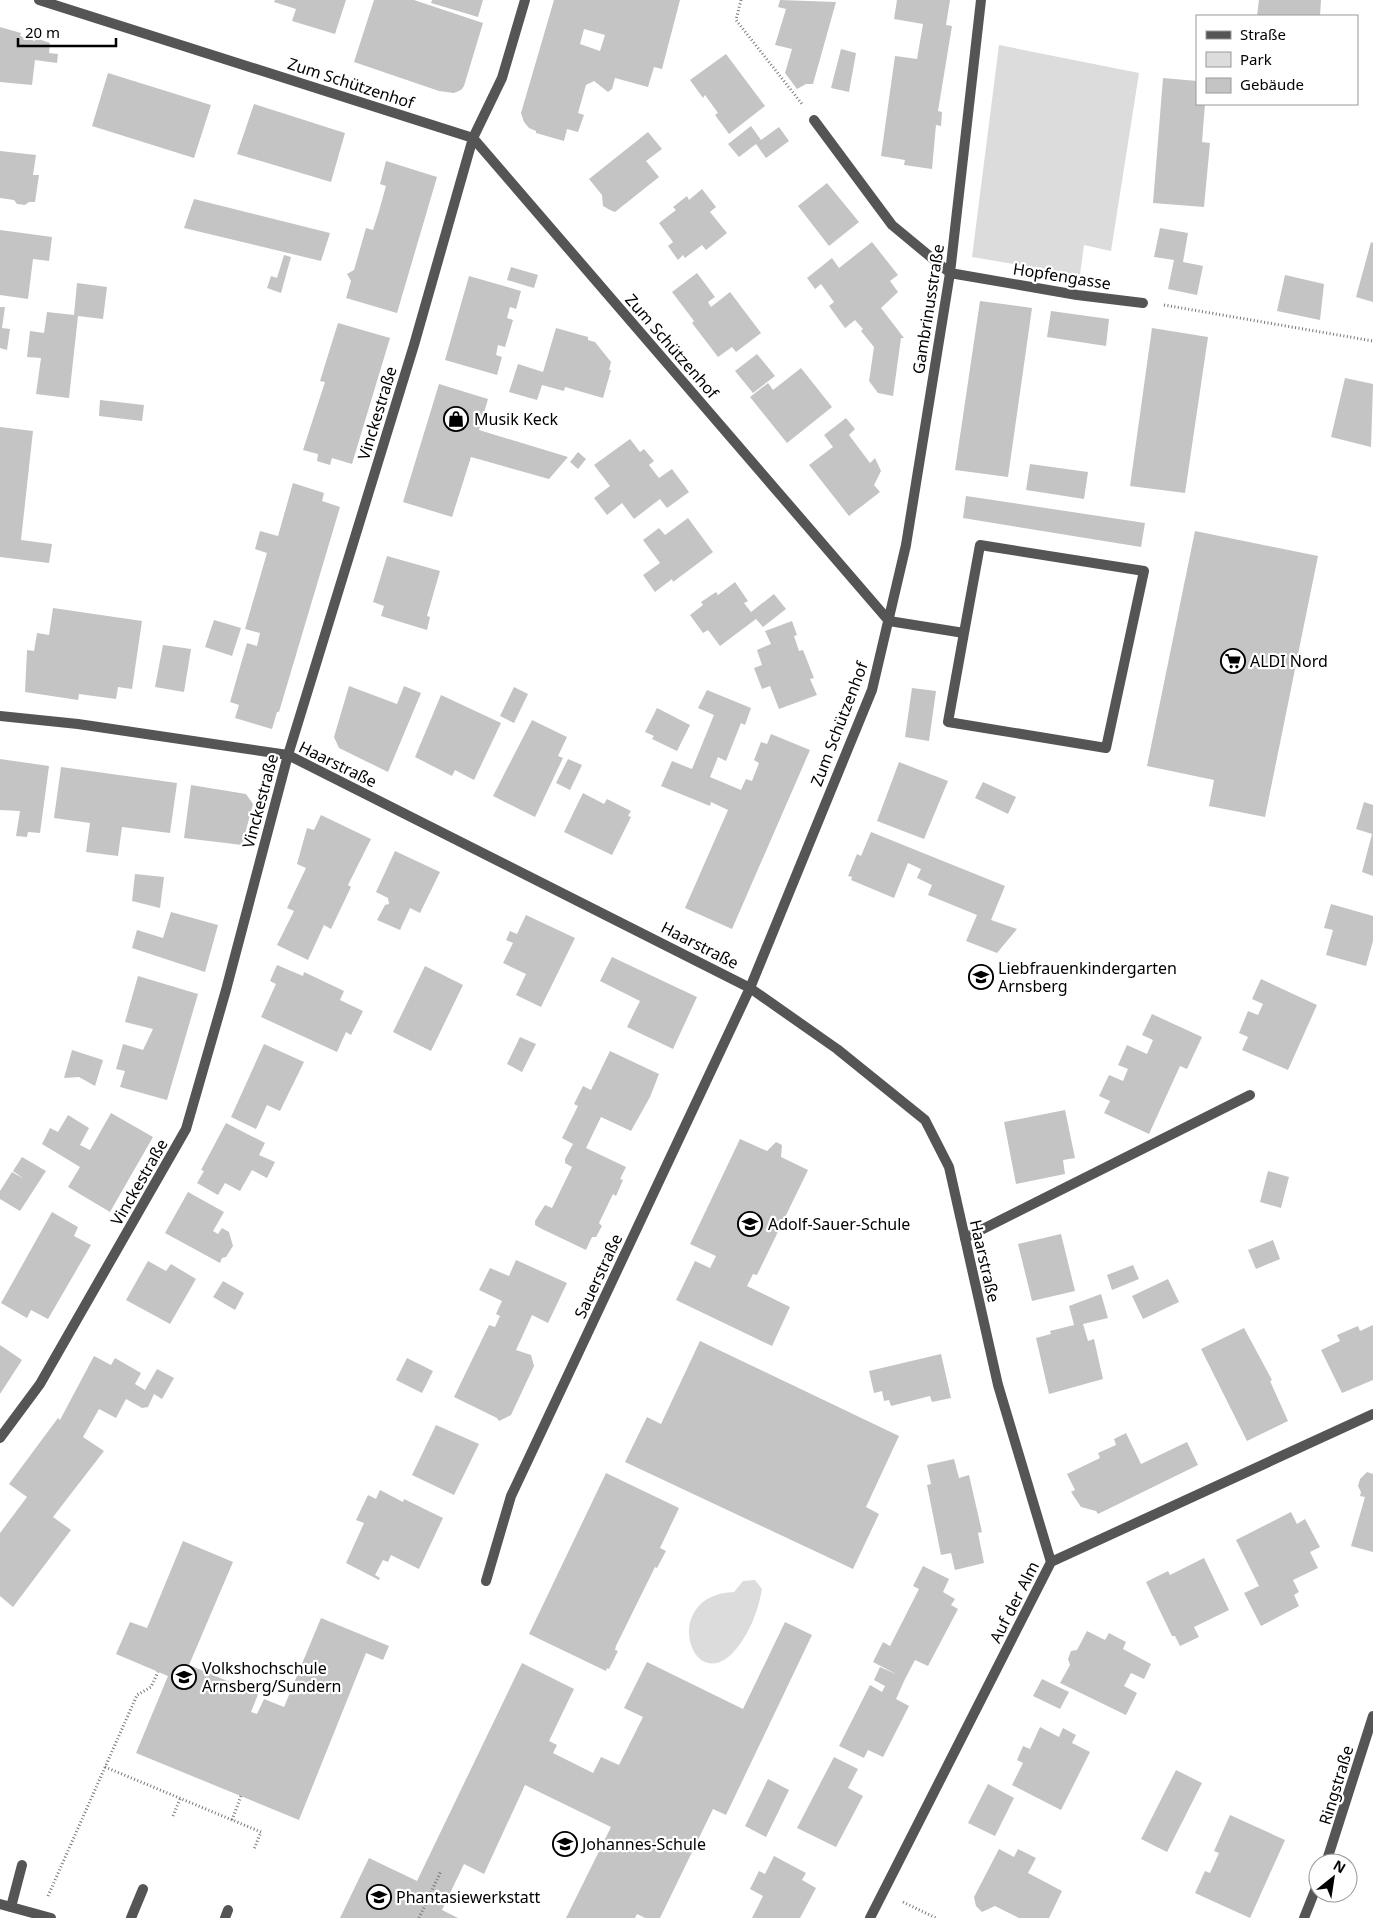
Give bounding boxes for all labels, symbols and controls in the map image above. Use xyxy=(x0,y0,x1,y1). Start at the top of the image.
scale bar xyxy=(18,15,115,47)
legend xyxy=(1196,15,1358,105)
text: 20 m xyxy=(25,22,60,42)
text: Straße xyxy=(1240,24,1286,44)
text: Park xyxy=(1240,49,1272,69)
street label: Zum Schützenhof xyxy=(285,52,418,114)
text: Gebäude xyxy=(1240,74,1304,94)
street label: Gambrinusstraße xyxy=(907,242,949,376)
street label: Hopfengasse xyxy=(1011,257,1113,295)
street label: Zum Schützenhof xyxy=(621,289,724,404)
street label: Vinckestraße xyxy=(352,364,402,462)
shop icon: Musik Keck xyxy=(443,406,469,432)
place label: Musik Keck xyxy=(474,408,559,430)
supermarket icon: ALDI Nord xyxy=(1220,648,1246,674)
place label: ALDI Nord xyxy=(1250,650,1328,672)
street label: Zum Schützenhof xyxy=(805,657,873,789)
street label: Haarstraße xyxy=(295,736,381,792)
street label: Vinckestraße xyxy=(237,751,283,851)
street label: Haarstraße xyxy=(657,916,743,974)
place label: Liebfrauenkindergarten Arnsberg xyxy=(998,957,1177,997)
school or university icon: Liebfrauenkindergarten Arnsberg xyxy=(968,964,994,990)
street label: Vinckestraße xyxy=(105,1135,173,1229)
school or university icon: Adolf-Sauer-Schule xyxy=(737,1211,763,1237)
place label: Adolf-Sauer-Schule xyxy=(768,1213,910,1235)
street label: Haarstraße xyxy=(965,1217,1005,1305)
street label: Sauerstraße xyxy=(569,1230,627,1322)
street label: Auf der Alm xyxy=(984,1557,1044,1647)
place label: Volkshochschule Arnsberg/Sundern xyxy=(202,1657,341,1697)
school or university icon: Volkshochschule Arnsberg/Sundern xyxy=(171,1664,197,1690)
street label: Ringstraße xyxy=(1314,1743,1358,1827)
school or university icon: Johannes-Schule xyxy=(552,1831,578,1857)
place label: Johannes-Schule xyxy=(580,1833,706,1855)
north arrow xyxy=(1308,1853,1358,1903)
text: N xyxy=(1330,1855,1349,1877)
school or university icon: Phantasiewerkstatt xyxy=(366,1884,392,1910)
place label: Phantasiewerkstatt xyxy=(396,1886,541,1908)

